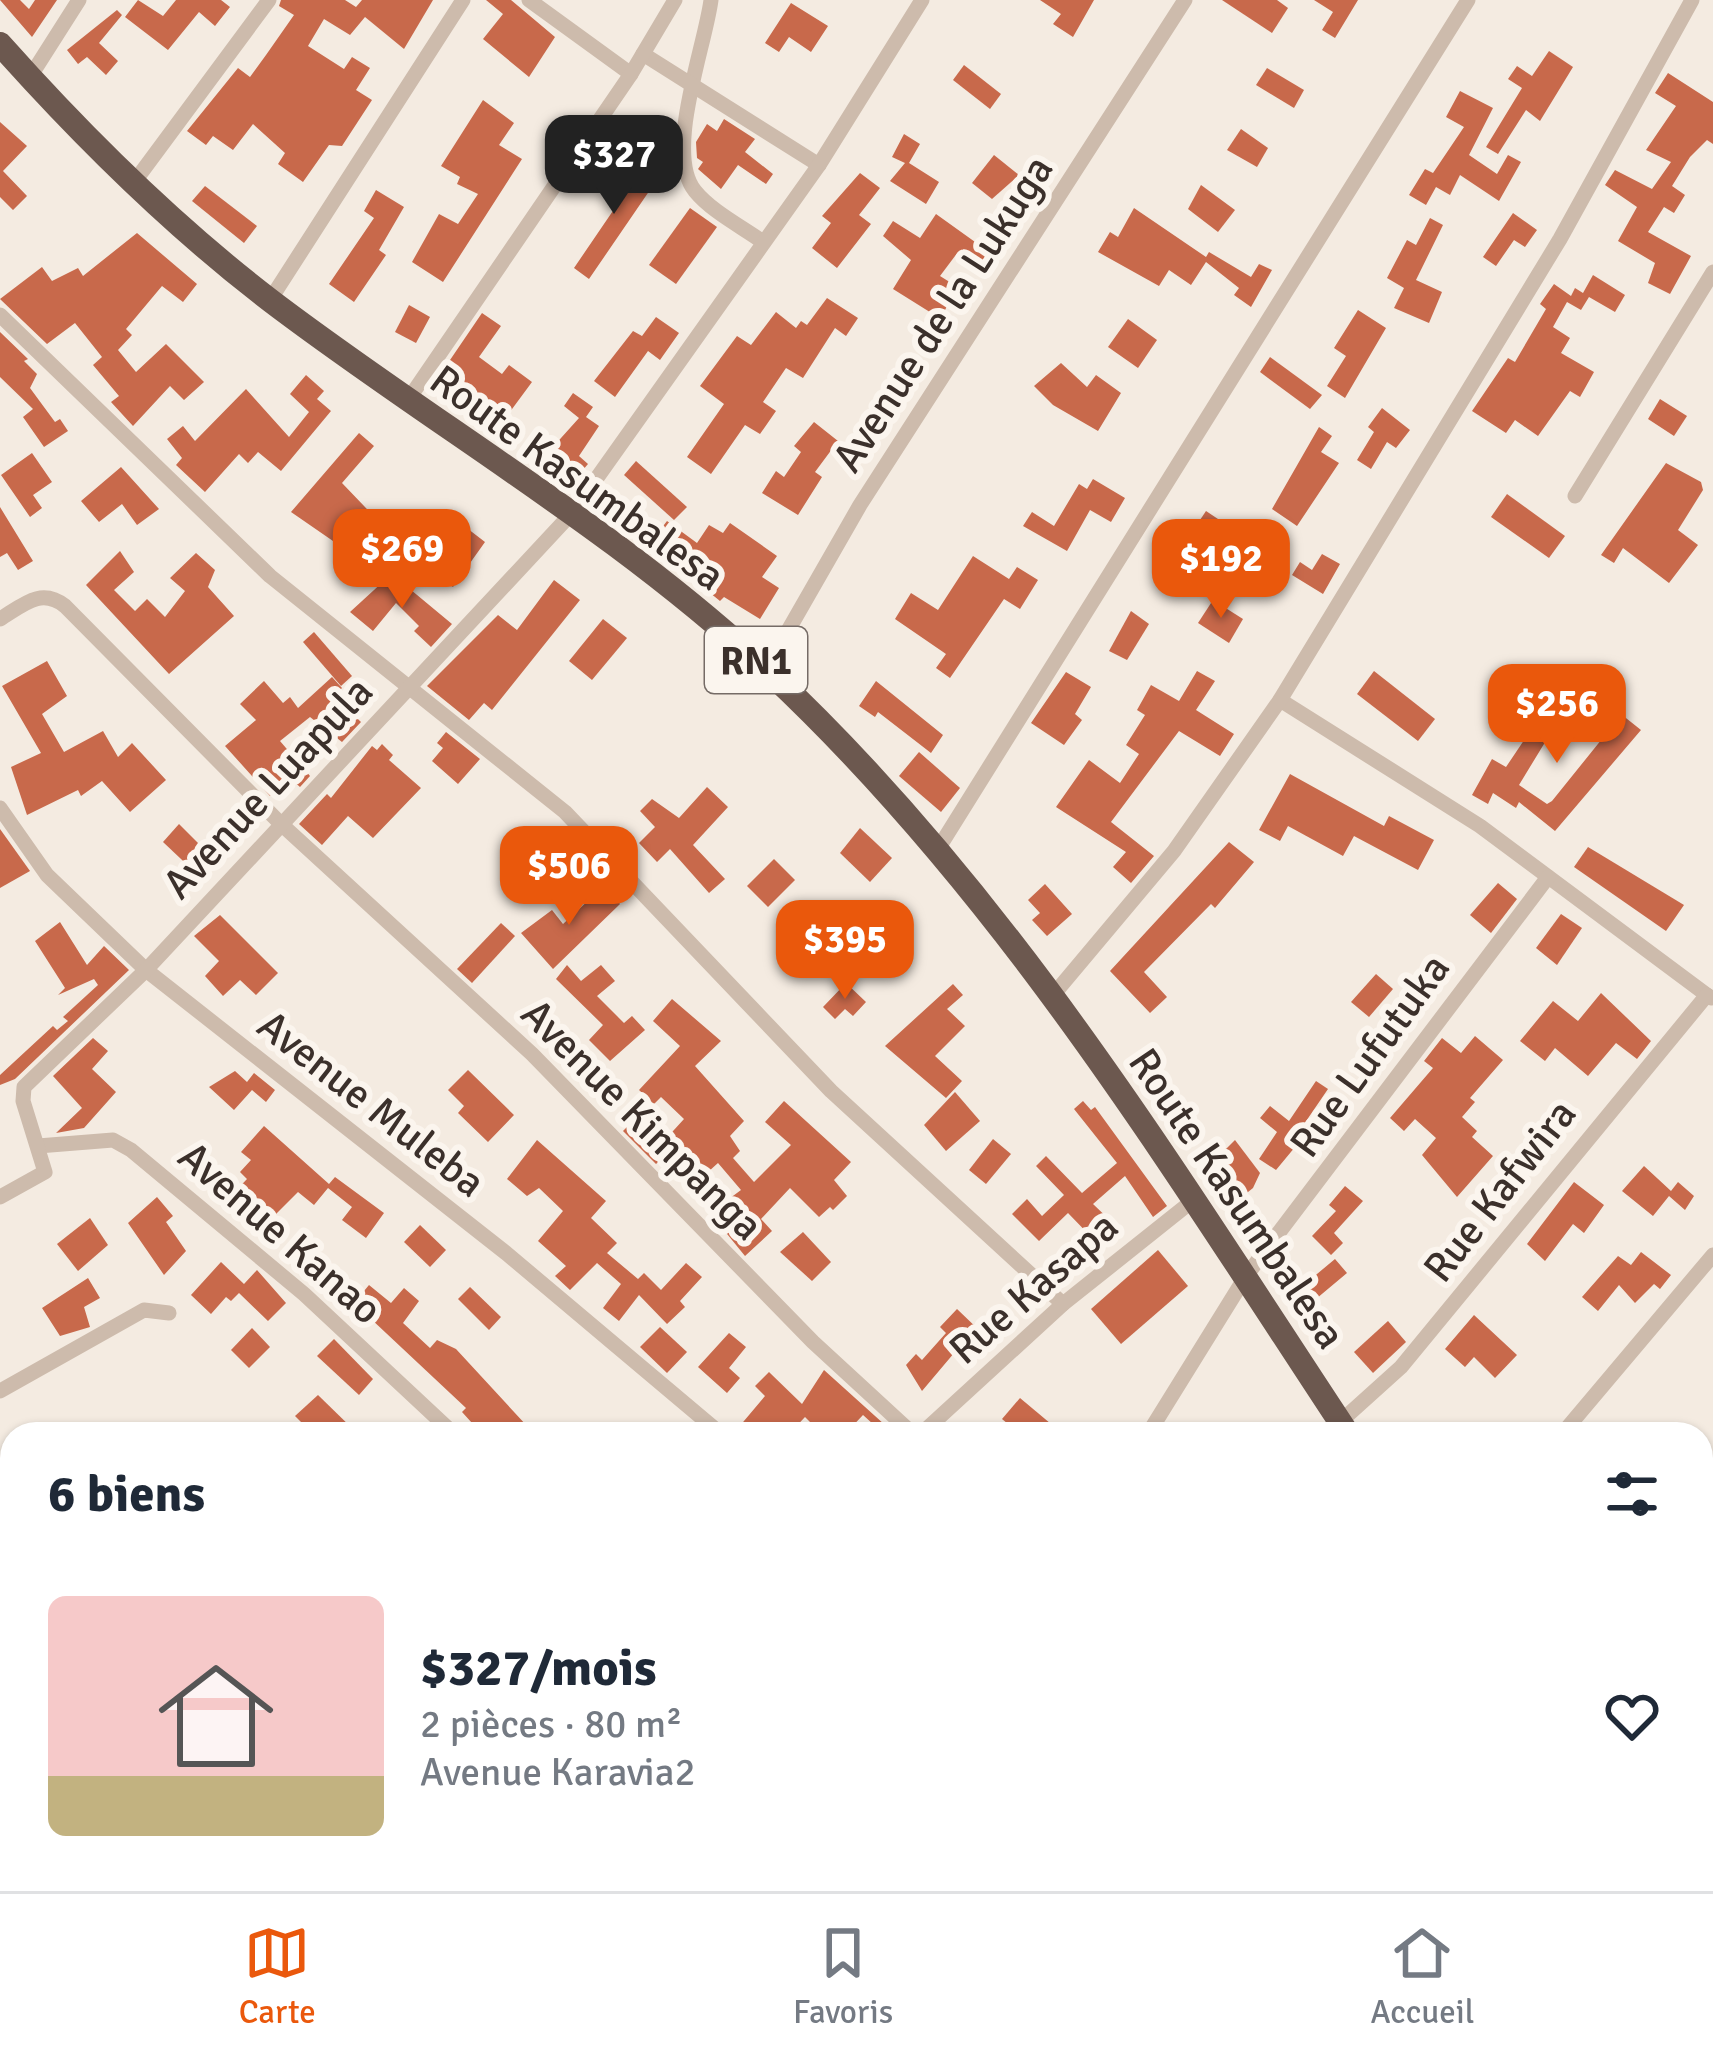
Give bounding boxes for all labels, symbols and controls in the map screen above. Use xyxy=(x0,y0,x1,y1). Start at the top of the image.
pin: $327 xyxy=(543,115,685,217)
text: $327 xyxy=(572,130,656,178)
street label: Avenue de la Lukuga xyxy=(822,146,1065,481)
street label: Route Kasumbalesa xyxy=(420,354,734,602)
pin: $269 xyxy=(331,509,473,611)
pin: $192 xyxy=(1150,519,1292,621)
text: $269 xyxy=(360,524,444,572)
text: $192 xyxy=(1179,534,1263,582)
road number: RN1 xyxy=(705,627,807,693)
pin: $256 xyxy=(1486,664,1628,766)
street label: Avenue Luapula xyxy=(152,667,384,910)
text: $256 xyxy=(1515,679,1599,727)
pin: $506 xyxy=(498,826,640,928)
text: $506 xyxy=(527,841,611,889)
pin: $395 xyxy=(774,900,916,1002)
text: $395 xyxy=(803,915,887,963)
street label: Rue Lufutuka xyxy=(1280,944,1461,1167)
street label: Avenue Kimpanga xyxy=(511,989,773,1251)
street label: Avenue Muleba xyxy=(247,1000,495,1209)
street label: Route Kasumbalesa xyxy=(1117,1039,1356,1359)
street label: Rue Kafwira xyxy=(1413,1089,1587,1292)
street label: Avenue Kanao xyxy=(168,1131,392,1335)
street label: Rue Kasapa xyxy=(939,1201,1129,1375)
icon: filters xyxy=(1599,1461,1665,1527)
text: 6 biens xyxy=(48,1463,205,1526)
text: $327/mois xyxy=(420,1637,657,1700)
icon: home xyxy=(144,1644,288,1788)
icon: heart xyxy=(1599,1683,1665,1749)
text: 2 pièces · 80 m² xyxy=(420,1700,682,1748)
text: Avenue Karavia2 xyxy=(420,1748,695,1796)
tab: Carte xyxy=(239,1920,316,2033)
tab: Favoris xyxy=(793,1920,893,2033)
tab: Accueil xyxy=(1370,1920,1474,2033)

